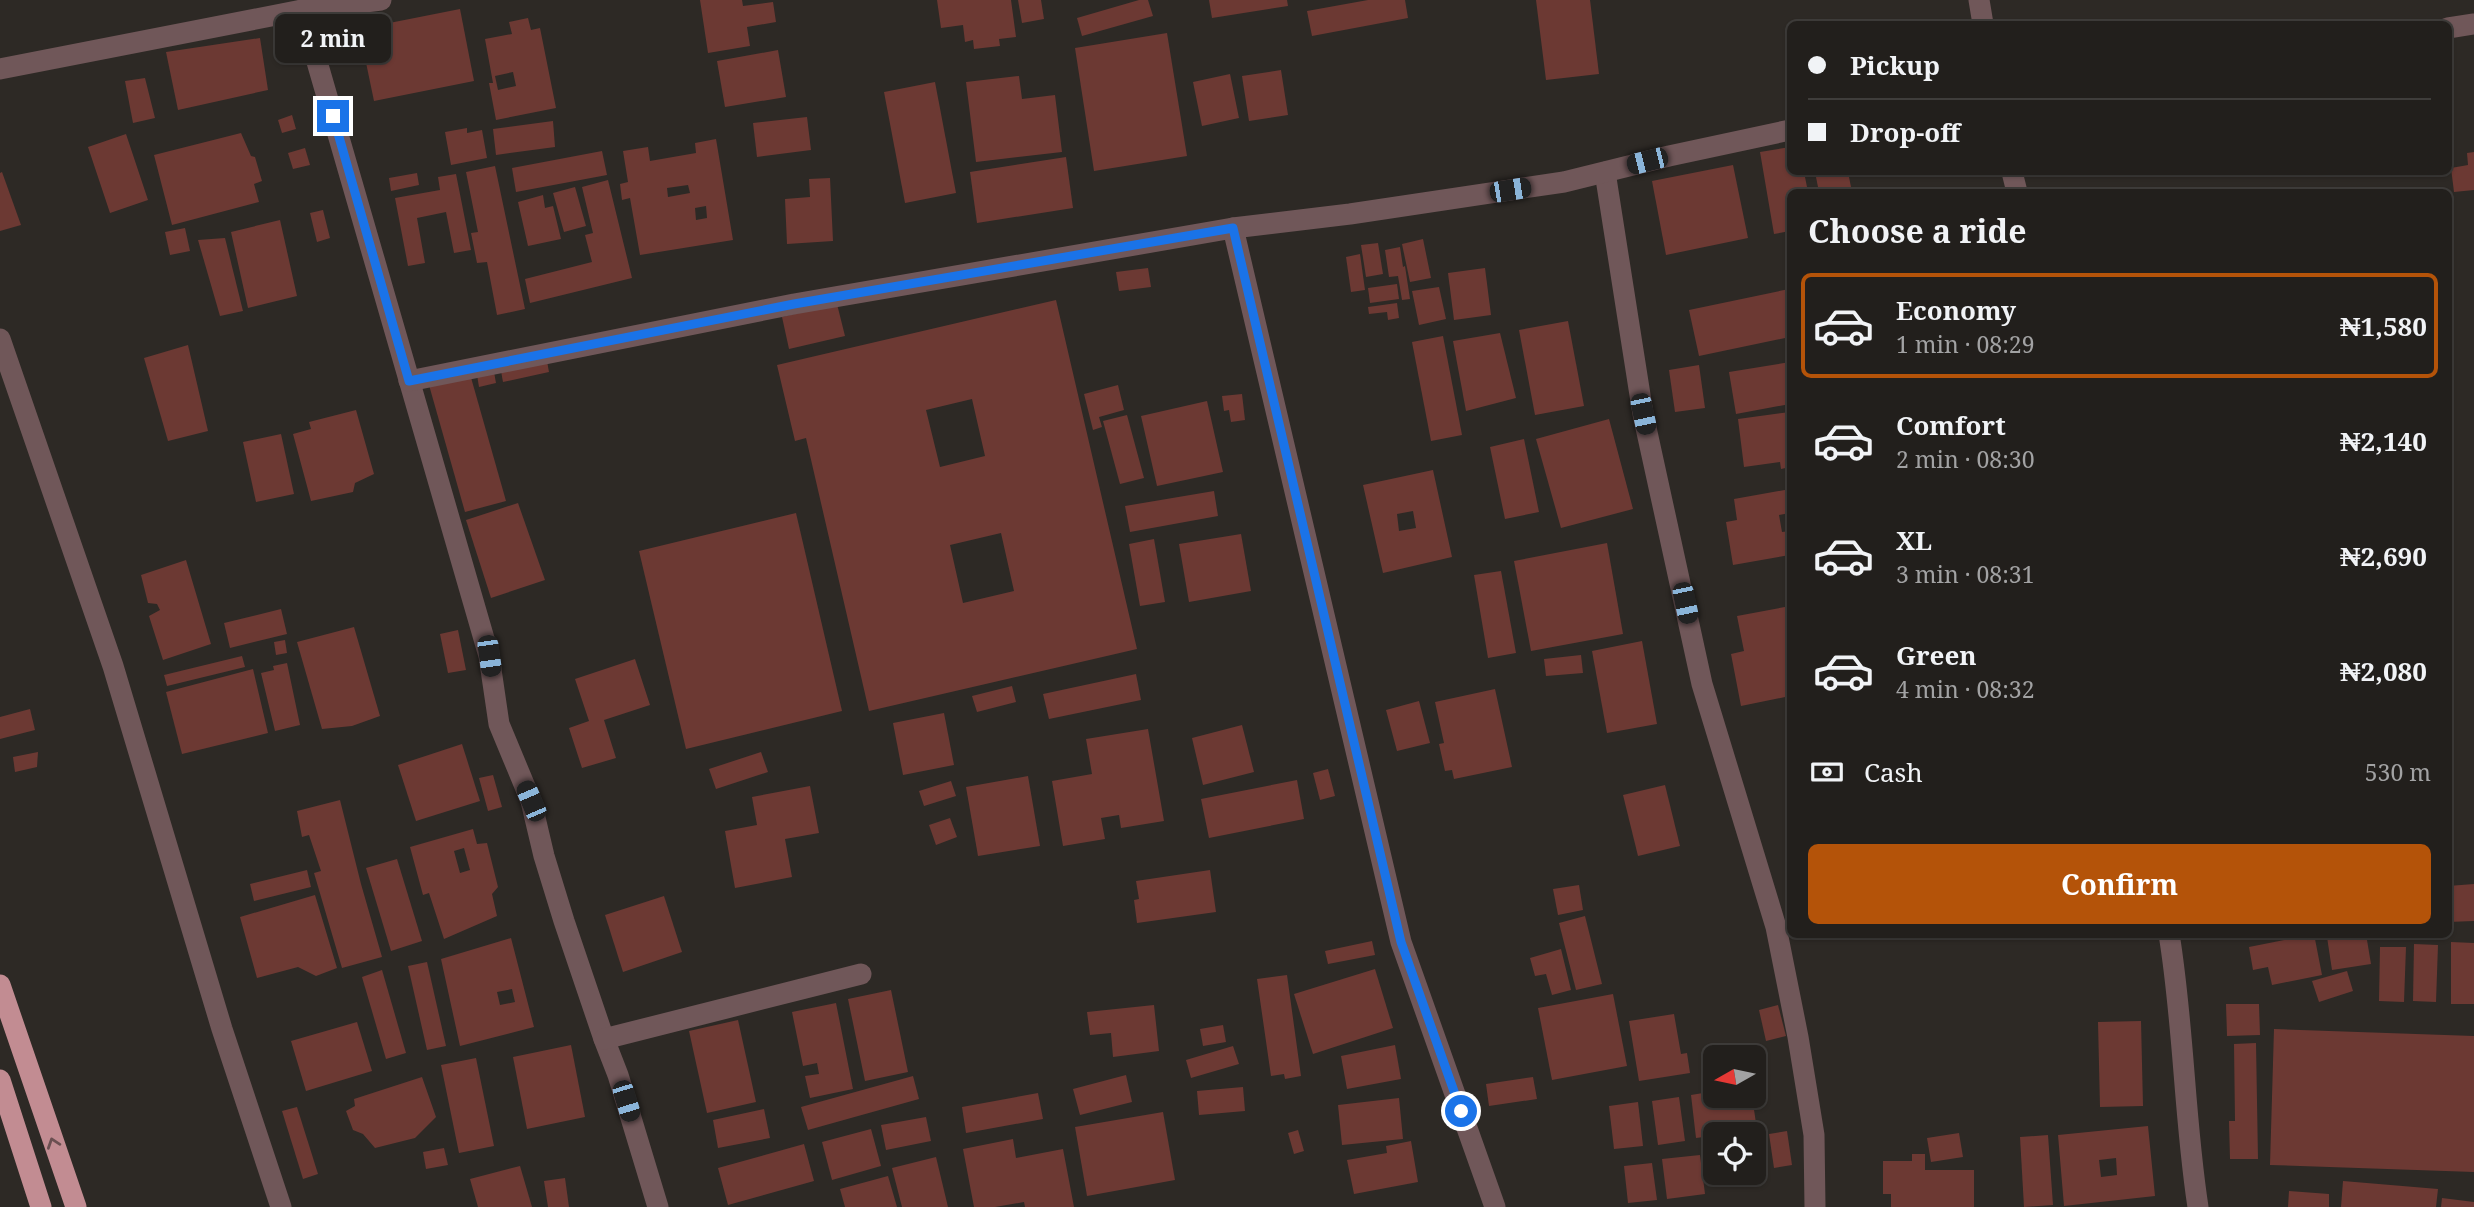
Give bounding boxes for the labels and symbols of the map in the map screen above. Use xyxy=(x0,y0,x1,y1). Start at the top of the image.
callout: 2 min xyxy=(275,15,391,64)
route end xyxy=(317,100,349,132)
car xyxy=(1625,146,1670,176)
car xyxy=(1488,176,1533,204)
car xyxy=(1629,391,1658,437)
car xyxy=(1671,580,1700,626)
car xyxy=(476,634,503,678)
car xyxy=(514,778,549,824)
north arrow xyxy=(1703,1045,1766,1108)
car xyxy=(610,1078,643,1124)
route start xyxy=(1445,1095,1477,1127)
one-way arrow xyxy=(47,1137,61,1149)

